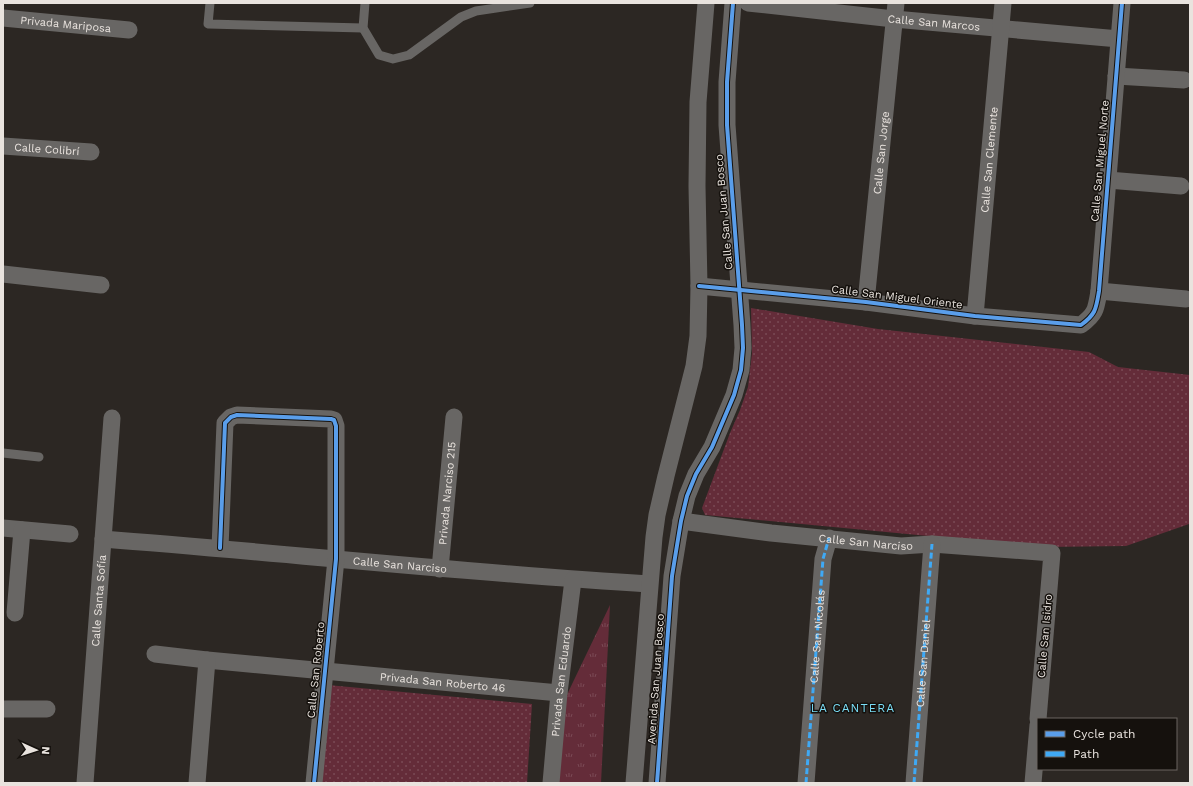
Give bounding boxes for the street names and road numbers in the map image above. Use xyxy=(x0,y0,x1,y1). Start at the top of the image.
street label: Calle San Marcos xyxy=(887,12,981,33)
street label: Privada Mariposa xyxy=(20,13,112,35)
street label: Calle San Miguel Norte xyxy=(1088,100,1112,222)
street label: Calle San Clemente xyxy=(978,106,1000,213)
street label: Calle San Jorge xyxy=(870,111,892,195)
street label: Calle Colibrí xyxy=(14,140,80,158)
street label: Calle San Juan Bosco xyxy=(712,154,736,270)
street label: Calle San Miguel Oriente xyxy=(831,283,963,311)
street label: Privada Narciso 215 xyxy=(436,441,458,546)
street label: Calle San Narciso xyxy=(818,531,913,553)
street label: Calle Santa Sofía xyxy=(89,554,108,647)
street label: Calle San Narciso xyxy=(352,554,448,575)
street label: Calle San Nicolás xyxy=(807,589,827,684)
street label: Calle San Isidro xyxy=(1035,594,1055,678)
street label: Avenida San Juan Bosco xyxy=(645,613,667,745)
street label: Calle San Daniel xyxy=(913,618,933,708)
street label: Calle San Roberto xyxy=(304,621,328,719)
street label: Privada San Eduardo xyxy=(549,626,574,737)
street label: Privada San Roberto 46 xyxy=(379,670,506,694)

